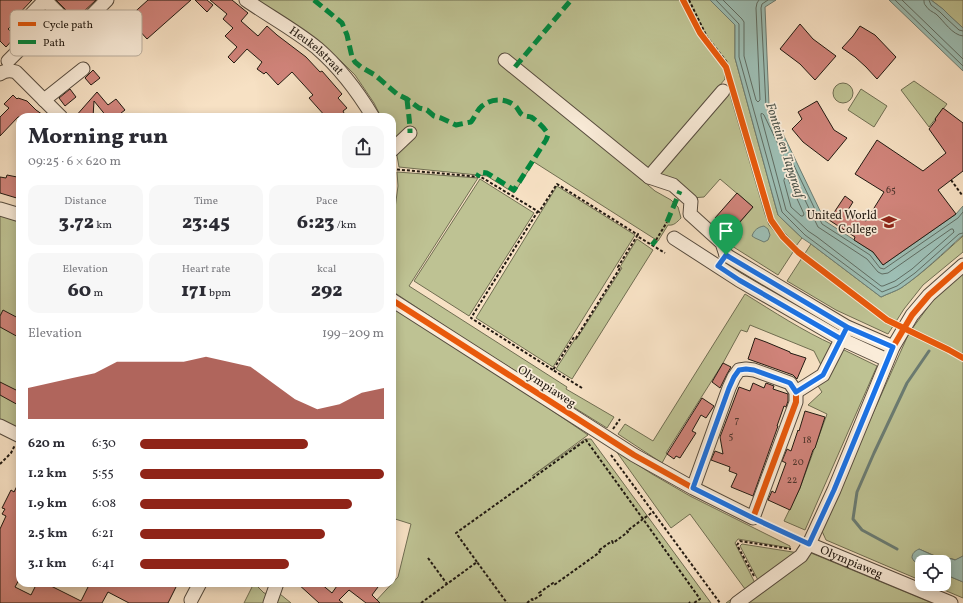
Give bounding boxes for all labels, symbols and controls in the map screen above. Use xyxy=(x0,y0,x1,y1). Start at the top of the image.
legend xyxy=(10,10,142,56)
text: Cycle path xyxy=(43,18,93,33)
street label: Heukelstraat xyxy=(286,23,347,79)
text: Path xyxy=(43,36,66,51)
water label: Fontein en Tapgraaf xyxy=(760,101,809,204)
text: Morning run xyxy=(28,122,168,153)
button: share xyxy=(342,126,384,168)
text: 09:25 · 6 × 620 m xyxy=(28,153,121,171)
house number: 65 xyxy=(886,183,896,197)
text: Distance xyxy=(64,194,106,209)
text: Time xyxy=(194,194,218,209)
text: Pace xyxy=(316,194,338,209)
place label: United World College xyxy=(807,208,877,238)
text: 3.72 xyxy=(59,209,94,237)
text: 23:45 xyxy=(182,209,230,237)
text: 6:23 xyxy=(297,209,335,237)
school or university icon: United World College xyxy=(880,213,898,231)
pin xyxy=(709,214,743,255)
text: km xyxy=(94,218,112,233)
text: /km xyxy=(335,218,356,233)
icon: arrive xyxy=(715,220,737,242)
text: Elevation xyxy=(62,262,108,277)
text: Heart rate xyxy=(182,262,230,277)
text: kcal xyxy=(317,262,336,277)
text: 60 xyxy=(67,277,91,305)
text: 171 xyxy=(181,277,207,305)
text: 292 xyxy=(311,277,343,305)
text: m xyxy=(91,286,103,301)
text: bpm xyxy=(207,286,231,301)
text: Elevation xyxy=(28,325,82,343)
text: 199–209 m xyxy=(322,325,384,343)
street label: Olympiaweg xyxy=(514,362,579,412)
house number: 7 xyxy=(735,413,740,427)
house number: 5 xyxy=(729,429,734,443)
house number: 18 xyxy=(803,433,811,447)
text: 620 m xyxy=(28,435,65,453)
text: 6:30 xyxy=(92,435,116,453)
house number: 20 xyxy=(792,455,804,469)
text: 1.2 km xyxy=(28,465,67,483)
text: 5:55 xyxy=(92,465,114,483)
house number: 22 xyxy=(787,473,797,487)
text: 1.9 km xyxy=(28,495,67,513)
text: 6:08 xyxy=(92,495,116,513)
text: 2.5 km xyxy=(28,525,68,543)
text: 6:21 xyxy=(92,525,114,543)
street label: Olympiaweg xyxy=(817,542,885,583)
text: 3.1 km xyxy=(28,555,67,573)
text: 6:41 xyxy=(92,555,114,573)
map controls xyxy=(915,555,951,591)
button: locate xyxy=(915,555,951,591)

